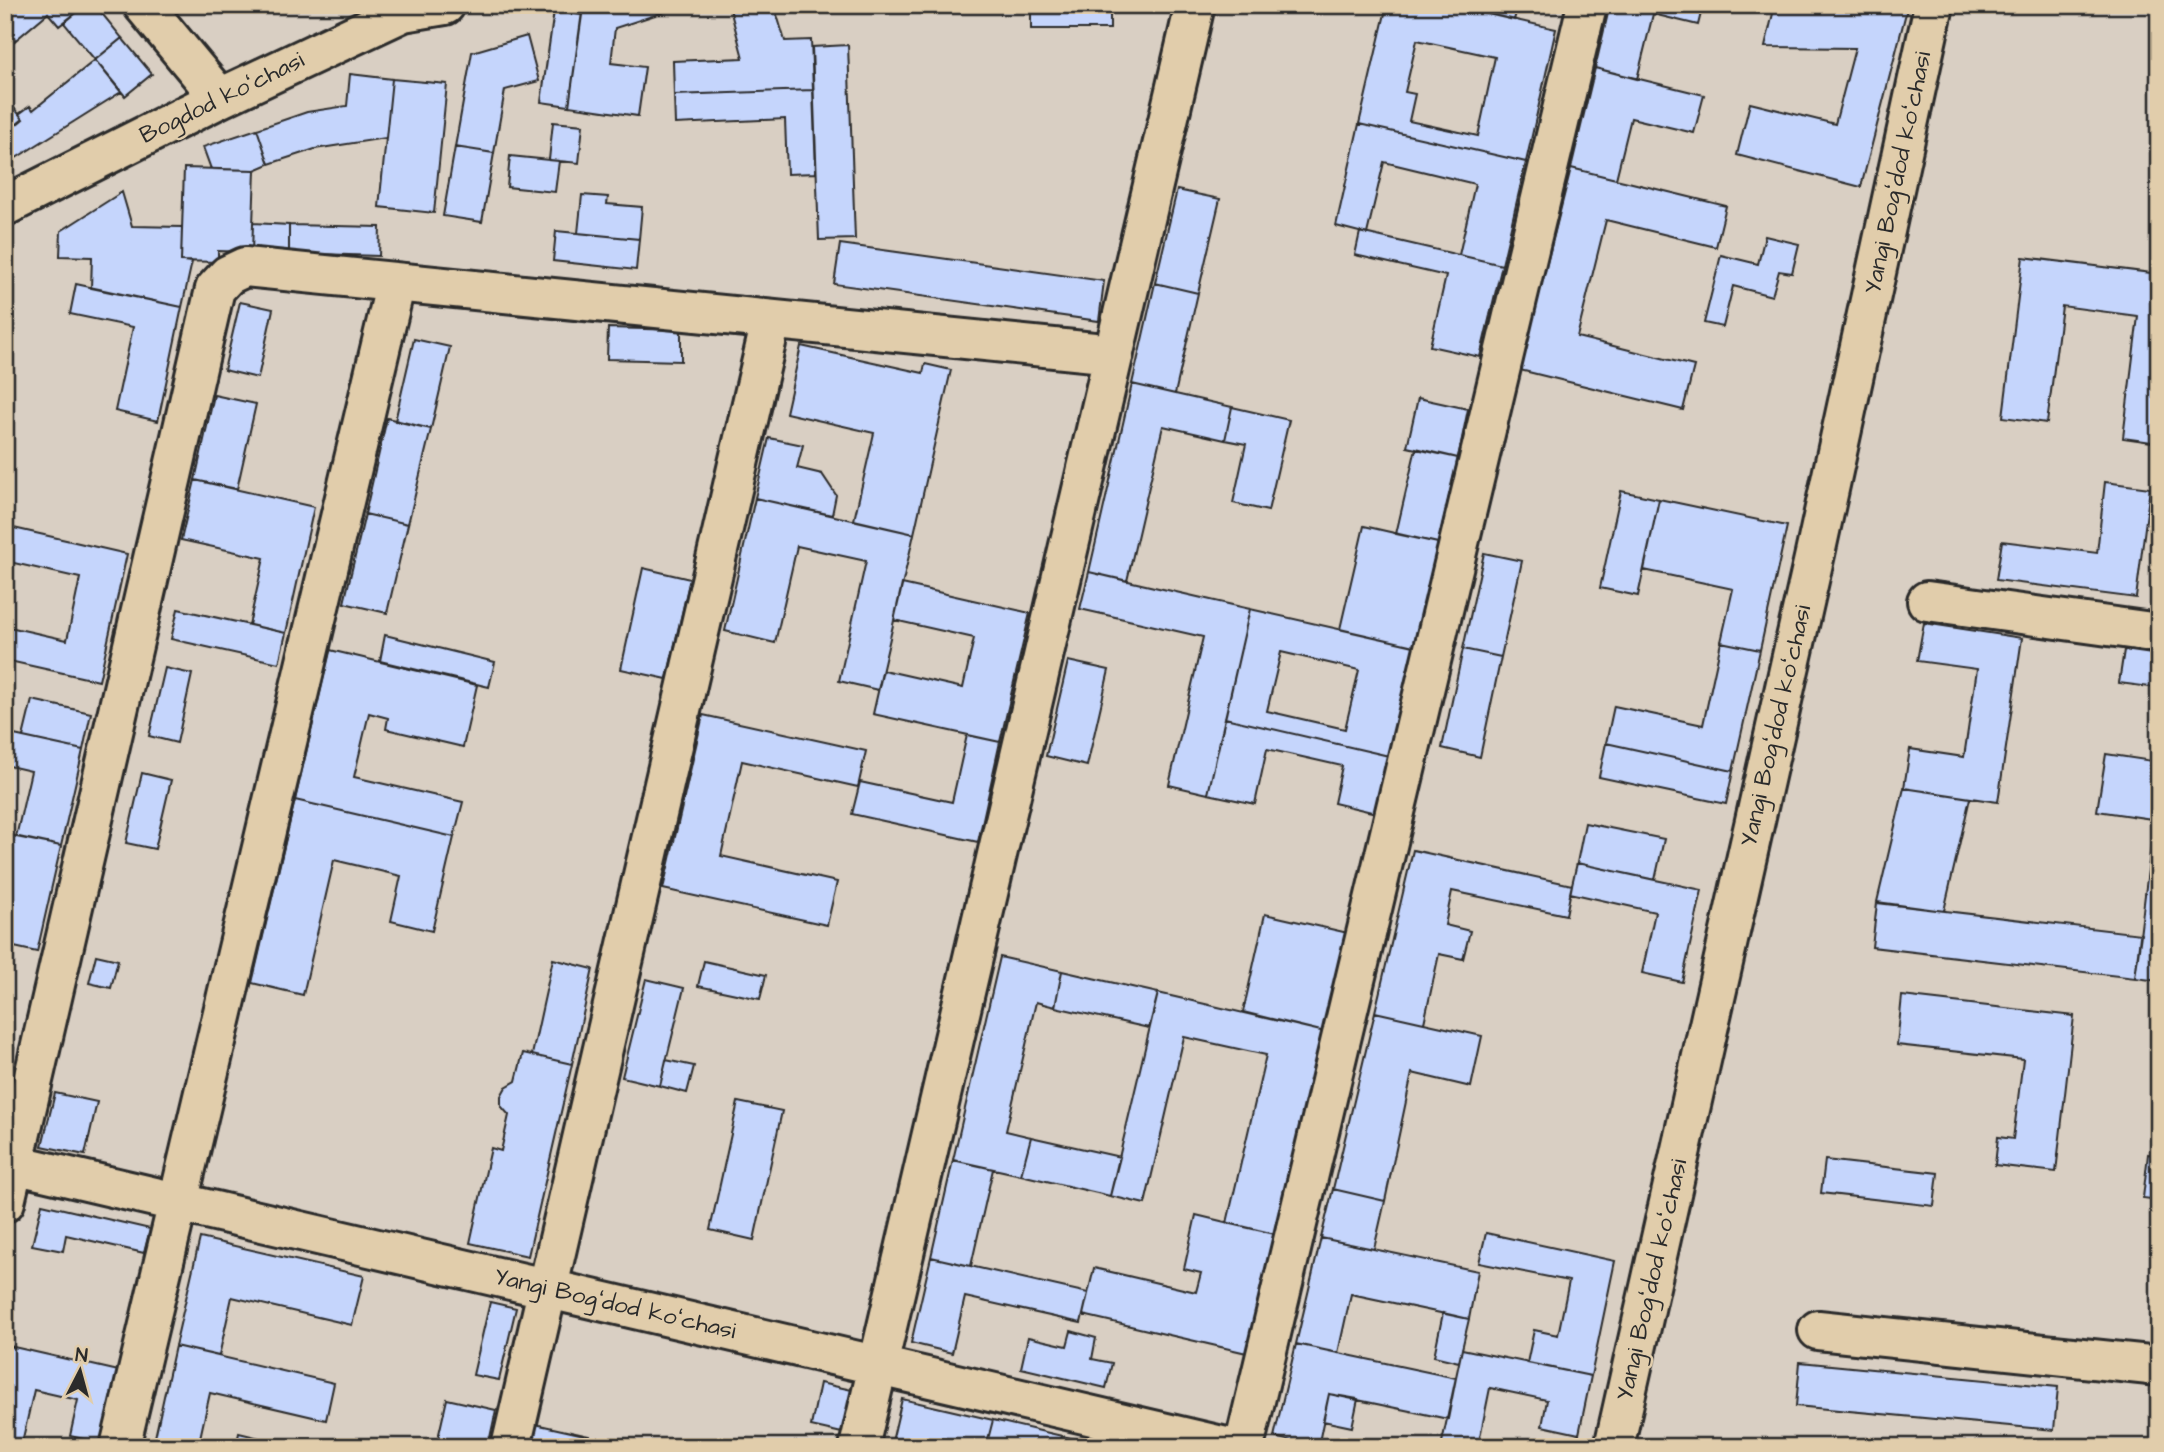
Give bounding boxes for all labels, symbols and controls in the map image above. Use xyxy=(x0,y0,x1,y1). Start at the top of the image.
street label: Bogdod koʻchasi xyxy=(134,43,311,153)
street label: Yangi Bogʻdod koʻchasi xyxy=(1856,48,1941,298)
street label: Yangi Bogʻdod koʻchasi xyxy=(1732,601,1821,850)
street label: Yangi Bogʻdod koʻchasi xyxy=(1608,1155,1697,1404)
street label: Yangi Bogʻdod koʻchasi xyxy=(491,1260,740,1349)
north arrow xyxy=(46,1336,116,1406)
text: N xyxy=(74,1342,89,1370)

